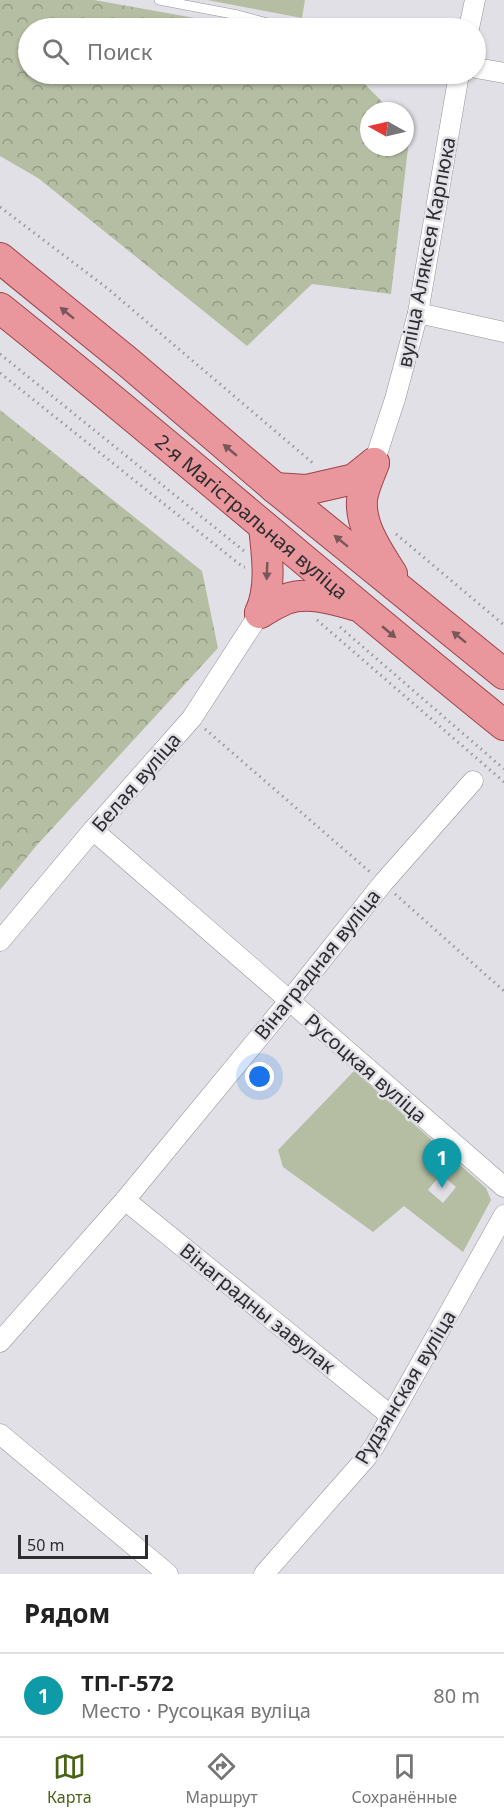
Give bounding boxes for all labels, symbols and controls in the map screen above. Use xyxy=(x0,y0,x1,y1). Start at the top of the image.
search box xyxy=(18,18,486,84)
icon: search xyxy=(39,35,72,68)
text: Поиск xyxy=(87,36,152,66)
north arrow xyxy=(360,102,414,156)
street label: вуліца Аляксея Карпюка xyxy=(390,134,462,370)
one-way arrow xyxy=(59,307,75,320)
street label: 2-я Магістральная вуліца xyxy=(150,428,354,605)
one-way arrow xyxy=(222,443,238,456)
one-way arrow xyxy=(333,535,348,547)
one-way arrow xyxy=(262,561,271,580)
one-way arrow xyxy=(382,625,397,638)
one-way arrow xyxy=(451,631,467,644)
street label: Белая вуліца xyxy=(85,727,187,837)
street label: Вінаградная вуліца xyxy=(248,883,386,1045)
street label: Русоцкая вуліца xyxy=(299,1007,433,1129)
your location xyxy=(245,1062,274,1091)
pin: 1 xyxy=(422,1138,462,1188)
street label: Вінаградны завулак xyxy=(174,1237,342,1379)
street label: Рудзянская вуліца xyxy=(348,1305,462,1469)
scale bar xyxy=(18,1532,148,1560)
text: 50 m xyxy=(27,1534,64,1556)
text: Рядом xyxy=(24,1595,110,1631)
text: ТП-Г-572 xyxy=(81,1667,174,1697)
text: 1 xyxy=(38,1682,49,1709)
text: 80 m xyxy=(433,1682,480,1709)
text: Место · Русоцкая вуліца xyxy=(81,1697,311,1724)
tab: Карта xyxy=(47,1750,92,1808)
tab: Маршрут xyxy=(185,1750,258,1808)
tab: Сохранённые xyxy=(352,1750,457,1808)

